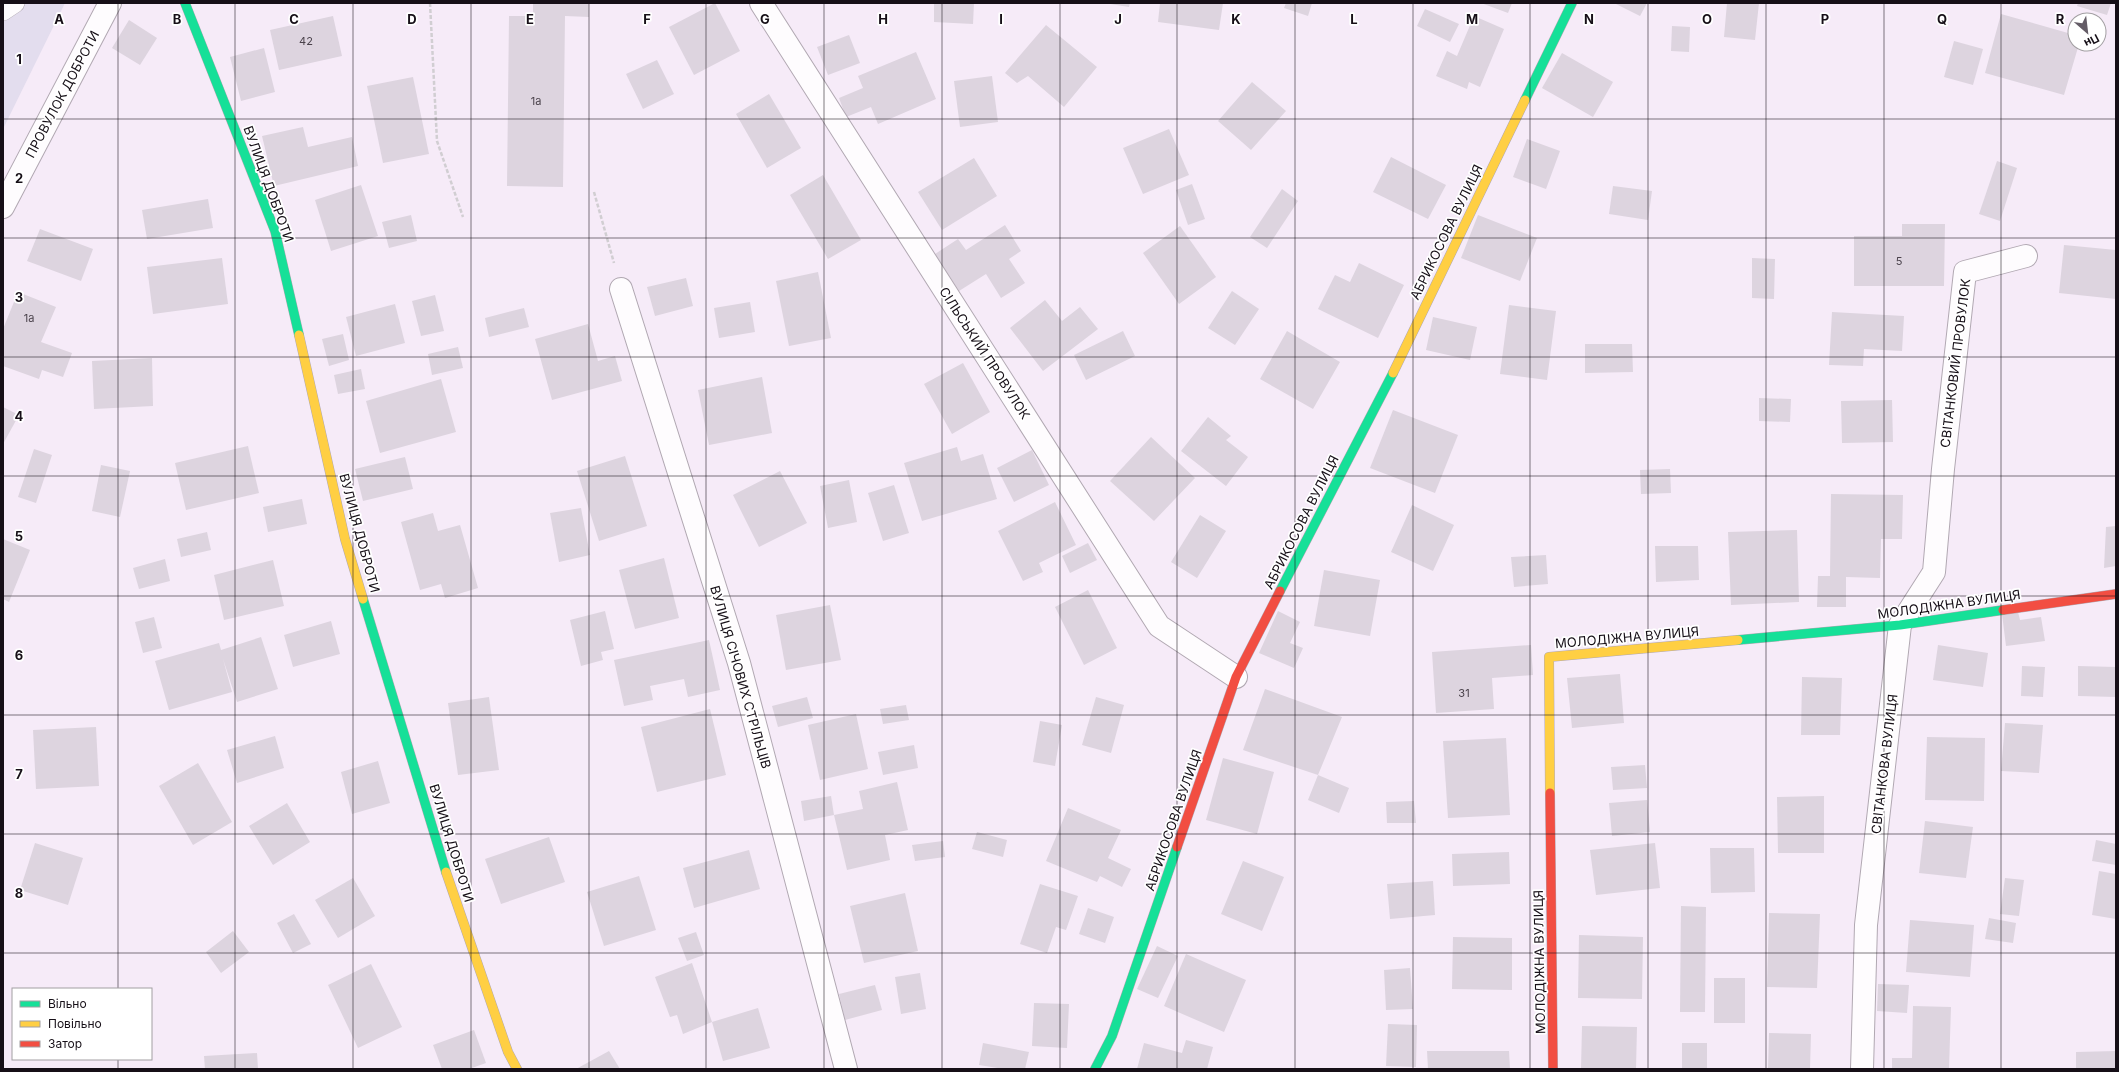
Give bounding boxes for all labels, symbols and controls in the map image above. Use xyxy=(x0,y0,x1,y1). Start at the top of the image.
text: A xyxy=(54,11,64,27)
text: B xyxy=(173,11,182,27)
text: C xyxy=(289,11,299,27)
text: D xyxy=(407,11,417,27)
text: E xyxy=(526,11,534,27)
text: F xyxy=(643,11,651,27)
text: G xyxy=(760,11,770,27)
text: H xyxy=(878,11,888,27)
text: I xyxy=(999,11,1003,27)
text: J xyxy=(1114,11,1122,27)
text: K xyxy=(1231,11,1241,27)
text: L xyxy=(1350,11,1358,27)
text: M xyxy=(1466,11,1478,27)
text: N xyxy=(1584,11,1594,27)
text: O xyxy=(1702,11,1712,27)
text: P xyxy=(1821,11,1829,27)
text: Q xyxy=(1937,11,1947,27)
text: R xyxy=(2056,11,2065,27)
north arrow xyxy=(2067,12,2107,52)
street label: ПРОВУЛОК ДОБРОТИ xyxy=(22,28,102,160)
text: Пн xyxy=(2082,31,2102,51)
house number: 42 xyxy=(299,34,313,48)
text: 1 xyxy=(16,51,22,67)
house number: 1а xyxy=(531,94,541,108)
street label: ВУЛИЦЯ ДОБРОТИ xyxy=(241,124,297,244)
street label: АБРИКОСОВА ВУЛИЦЯ xyxy=(1406,162,1486,302)
text: 2 xyxy=(15,170,23,186)
house number: 5 xyxy=(1896,254,1903,268)
street label: СВІТАНКОВИЙ ПРОВУЛОК xyxy=(1937,277,1973,449)
street label: СІЛЬСЬКИЙ ПРОВУЛОК xyxy=(936,284,1034,422)
text: 3 xyxy=(15,289,23,305)
house number: 1а xyxy=(24,311,34,325)
text: 4 xyxy=(15,408,24,424)
street label: АБРИКОСОВА ВУЛИЦЯ xyxy=(1260,452,1342,592)
street label: ВУЛИЦЯ ДОБРОТИ xyxy=(336,472,384,594)
text: 5 xyxy=(15,528,23,544)
street label: ВУЛИЦЯ СІЧОВИХ СТРІЛЬЦІВ xyxy=(707,584,775,770)
street label: МОЛОДІЖНА ВУЛИЦЯ xyxy=(1876,586,2022,622)
street label: МОЛОДІЖНА ВУЛИЦЯ xyxy=(1554,623,1700,651)
text: 6 xyxy=(15,647,23,663)
house number: 31 xyxy=(1458,686,1470,700)
street label: СВІТАНКОВА ВУЛИЦЯ xyxy=(1867,693,1901,835)
street label: АБРИКОСОВА ВУЛИЦЯ xyxy=(1141,747,1205,893)
text: 7 xyxy=(15,766,23,782)
street label: ВУЛИЦЯ ДОБРОТИ xyxy=(426,782,478,904)
text: 8 xyxy=(15,885,23,901)
street label: МОЛОДІЖНА ВУЛИЦЯ xyxy=(1530,890,1548,1034)
legend xyxy=(12,988,152,1060)
text: Вільно xyxy=(48,996,87,1011)
text: Повільно xyxy=(48,1016,102,1031)
text: Затор xyxy=(48,1036,82,1051)

